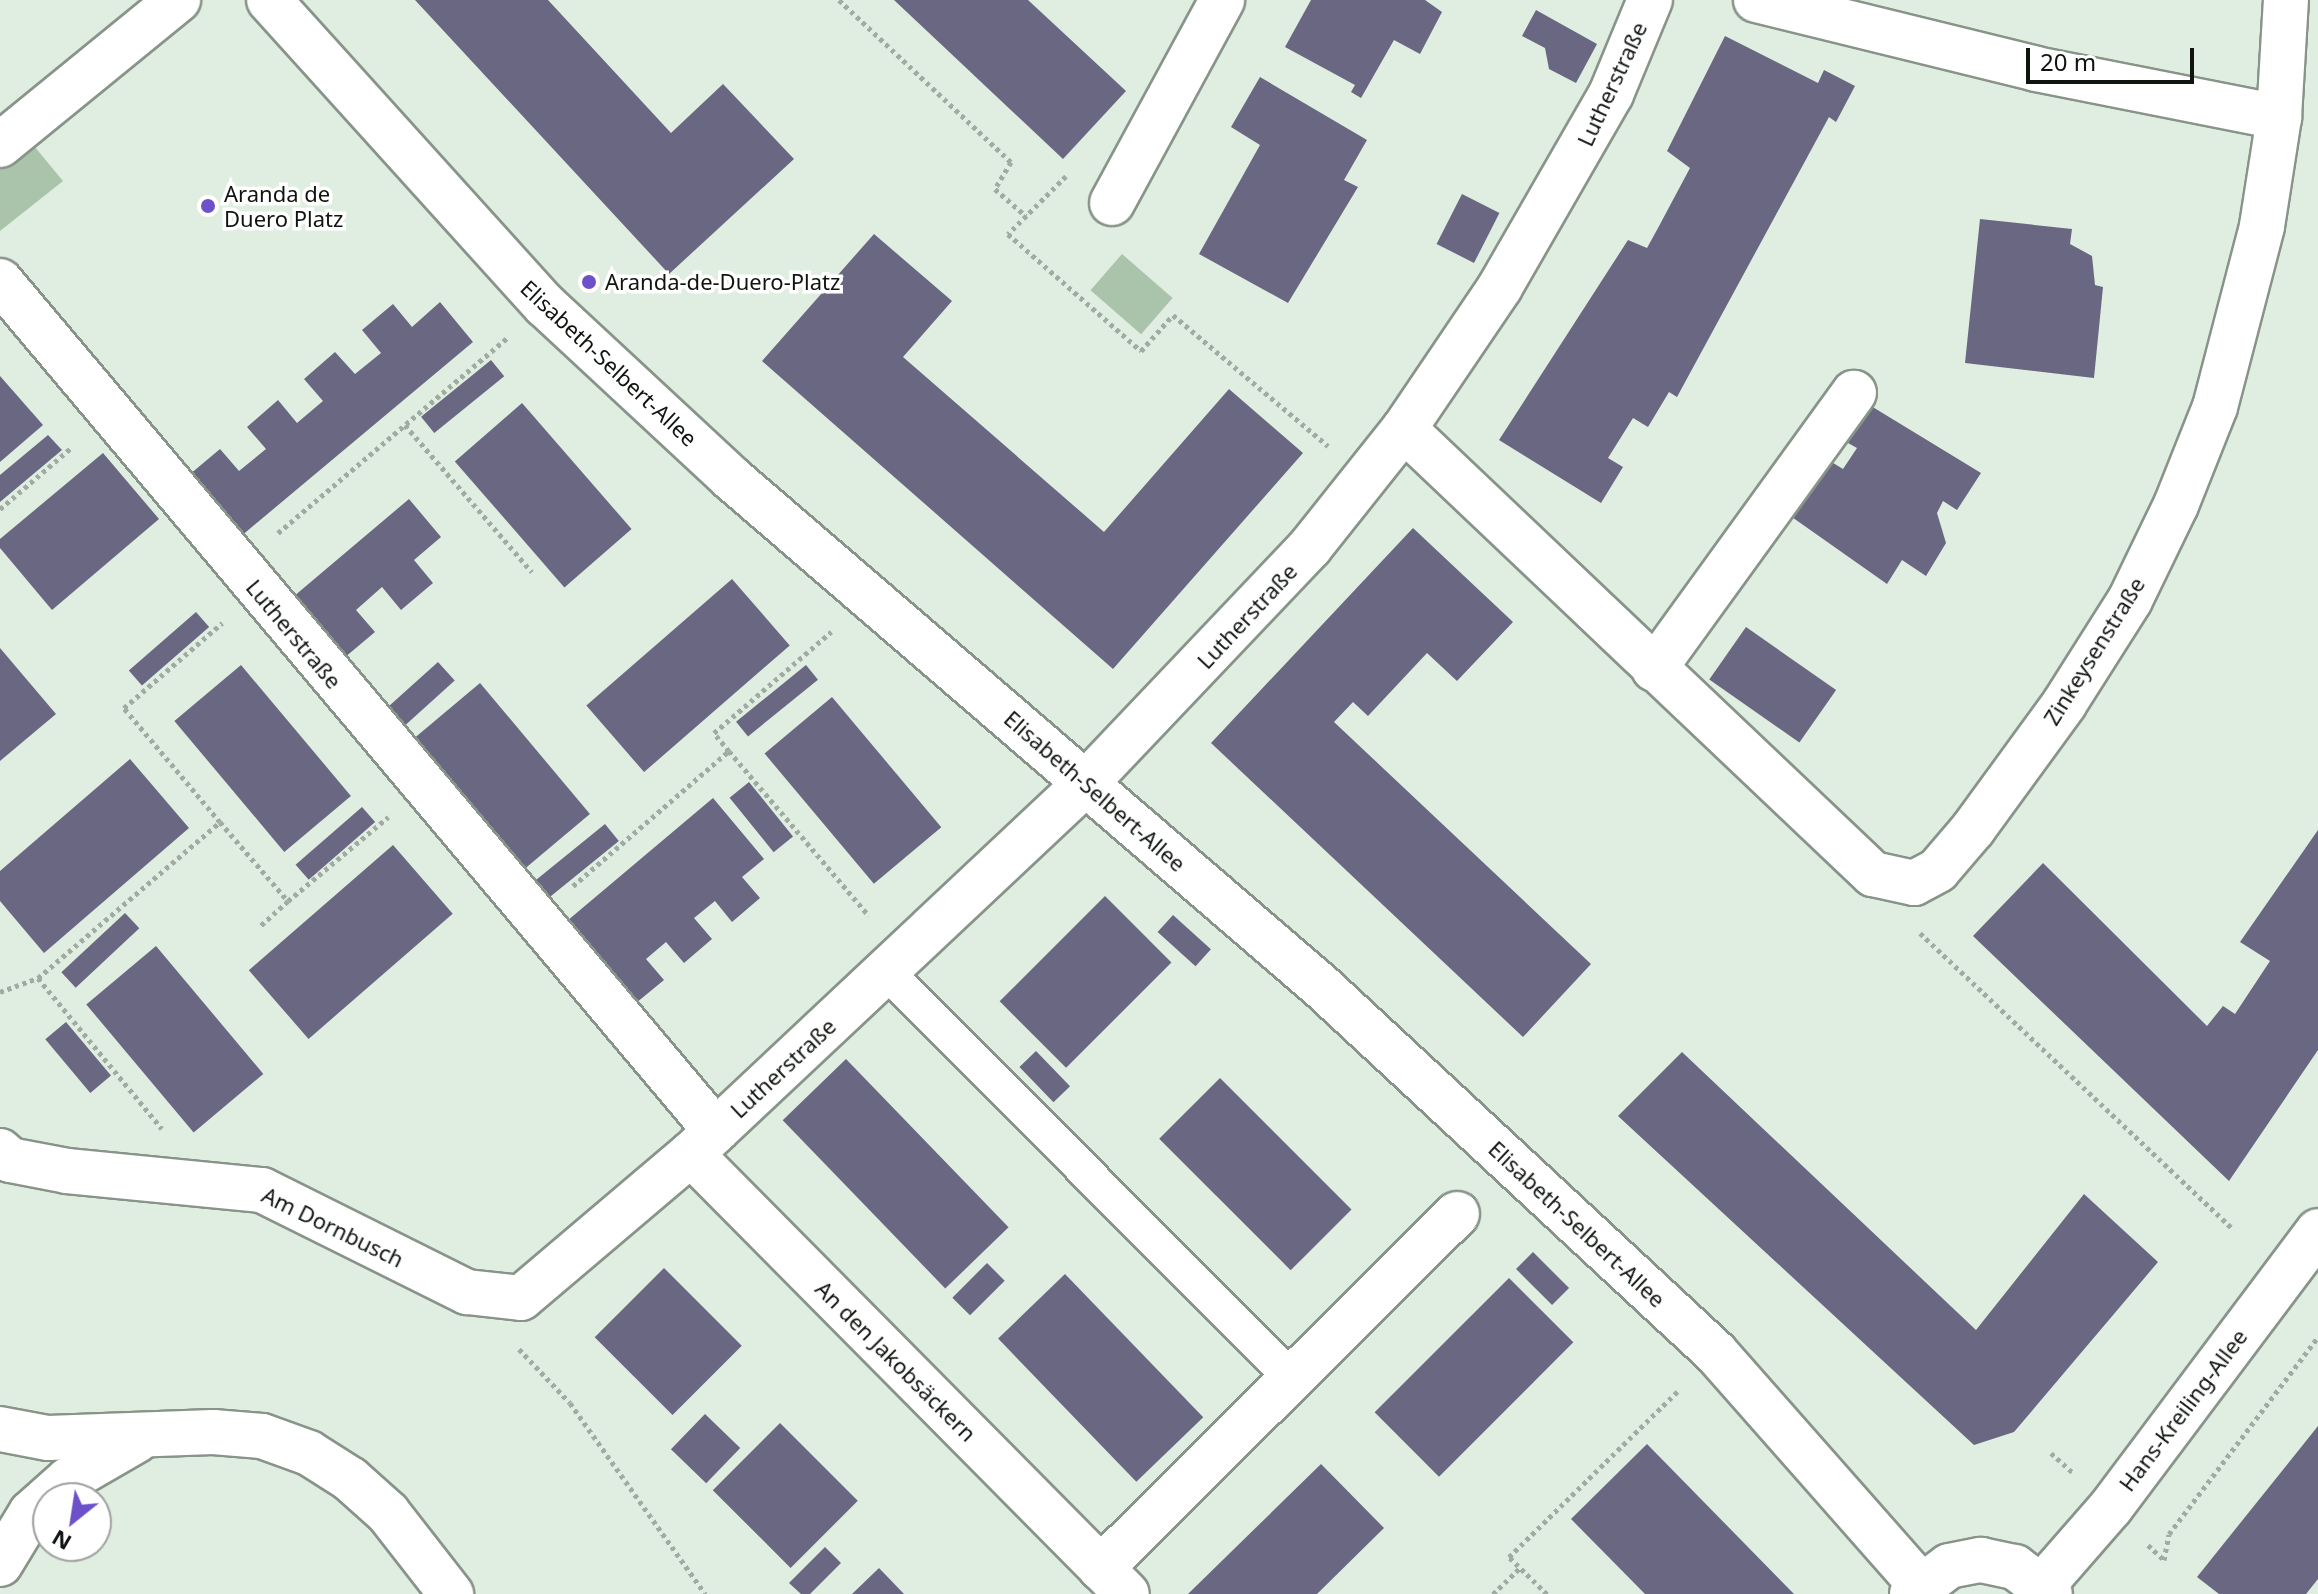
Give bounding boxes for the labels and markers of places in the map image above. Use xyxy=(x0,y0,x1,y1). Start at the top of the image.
place label: Aranda de Duero Platz xyxy=(224,180,343,232)
marker: Aranda de Duero Platz xyxy=(199,197,217,215)
place label: Aranda-de-Duero-Platz xyxy=(605,269,840,295)
marker: Aranda-de-Duero-Platz xyxy=(580,273,598,291)

